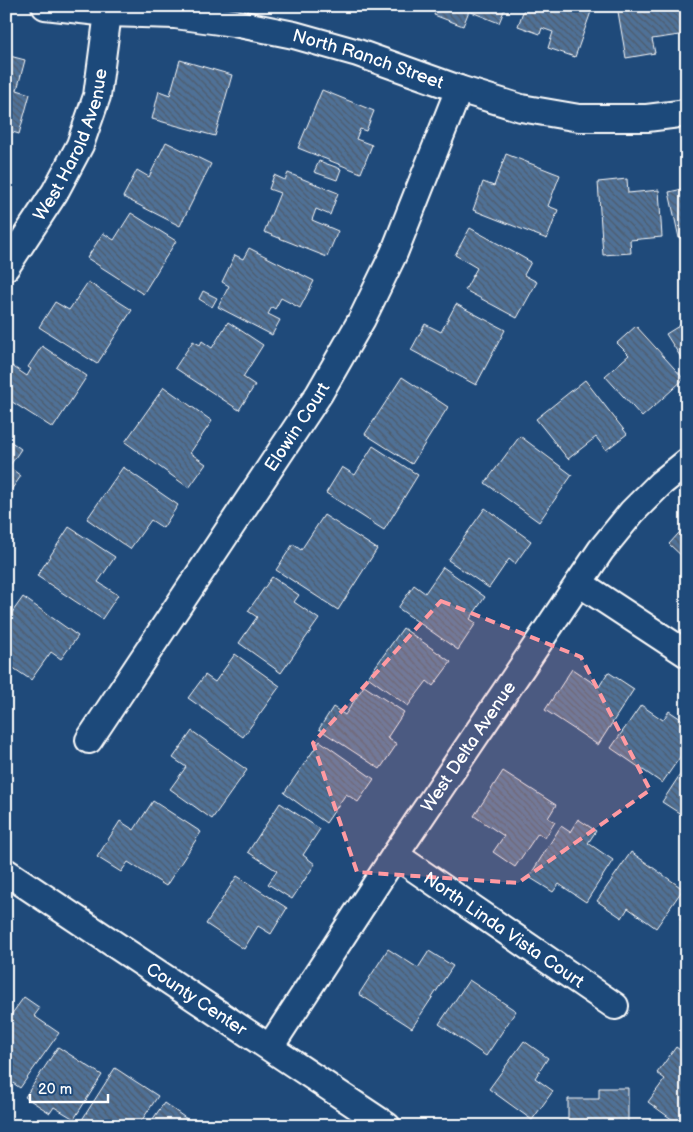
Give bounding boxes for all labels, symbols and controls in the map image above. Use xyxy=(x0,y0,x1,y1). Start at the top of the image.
street label: North Ranch Street xyxy=(290,25,447,94)
street label: West Harold Avenue xyxy=(29,67,112,225)
street label: Elowin Court xyxy=(260,378,335,476)
street label: West Delta Avenue xyxy=(417,677,521,816)
street label: North Linda Vista Court xyxy=(419,868,588,993)
street label: County Center xyxy=(142,958,251,1041)
scale bar xyxy=(30,1072,108,1104)
text: 20 m xyxy=(38,1080,72,1099)

